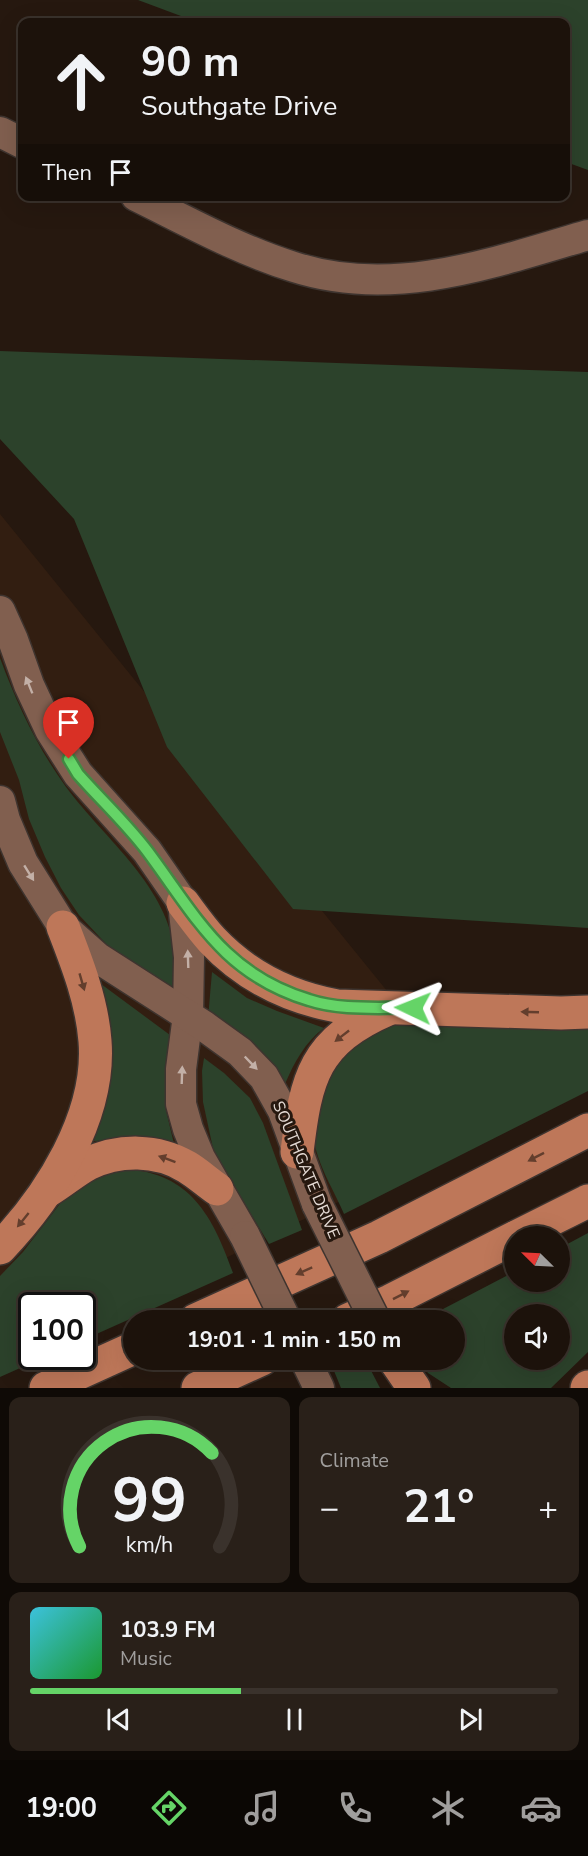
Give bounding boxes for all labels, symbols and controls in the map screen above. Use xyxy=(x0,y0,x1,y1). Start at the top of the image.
text: 90 m xyxy=(141,34,240,91)
icon: ahead xyxy=(42,42,120,120)
text: Southgate Drive xyxy=(141,88,337,125)
icon: arrive xyxy=(104,156,137,189)
text: Then xyxy=(42,158,92,188)
one-way arrow xyxy=(24,675,34,693)
pin xyxy=(43,697,94,759)
icon: arrive xyxy=(52,706,85,739)
one-way arrow xyxy=(24,865,35,881)
one-way arrow xyxy=(183,949,193,968)
one-way arrow xyxy=(78,973,88,991)
position arrow xyxy=(381,976,445,1040)
one-way arrow xyxy=(520,1007,539,1017)
one-way arrow xyxy=(334,1030,350,1042)
one-way arrow xyxy=(244,1056,258,1071)
one-way arrow xyxy=(177,1066,186,1085)
street label: SOUTHGATE DRIVE xyxy=(267,1098,345,1242)
one-way arrow xyxy=(527,1151,545,1161)
one-way arrow xyxy=(158,1153,176,1163)
one-way arrow xyxy=(18,1213,30,1228)
north arrow xyxy=(504,1226,570,1292)
map controls xyxy=(504,1226,570,1370)
one-way arrow xyxy=(296,1266,313,1275)
one-way arrow xyxy=(393,1291,410,1300)
speed limit sign: 100 xyxy=(18,1292,96,1370)
button: sound xyxy=(504,1304,570,1370)
text: 19:01 · 1 min · 150 m xyxy=(187,1325,401,1355)
text: Climate xyxy=(320,1447,389,1474)
text: 99 xyxy=(112,1458,187,1543)
text: 21° xyxy=(403,1477,474,1538)
text: − xyxy=(320,1486,339,1531)
text: + xyxy=(538,1486,558,1531)
text: km/h xyxy=(126,1530,173,1560)
text: 103.9 FM xyxy=(120,1615,216,1645)
text: Music xyxy=(120,1645,172,1672)
icon: previous xyxy=(102,1703,135,1736)
icon: pause xyxy=(278,1703,311,1736)
icon: next xyxy=(454,1703,487,1736)
icon: directions xyxy=(148,1787,190,1829)
icon: music xyxy=(241,1787,283,1829)
icon: phone xyxy=(334,1787,376,1829)
icon: climate xyxy=(427,1787,469,1829)
icon: car xyxy=(520,1787,562,1829)
text: 19:00 xyxy=(26,1790,97,1827)

